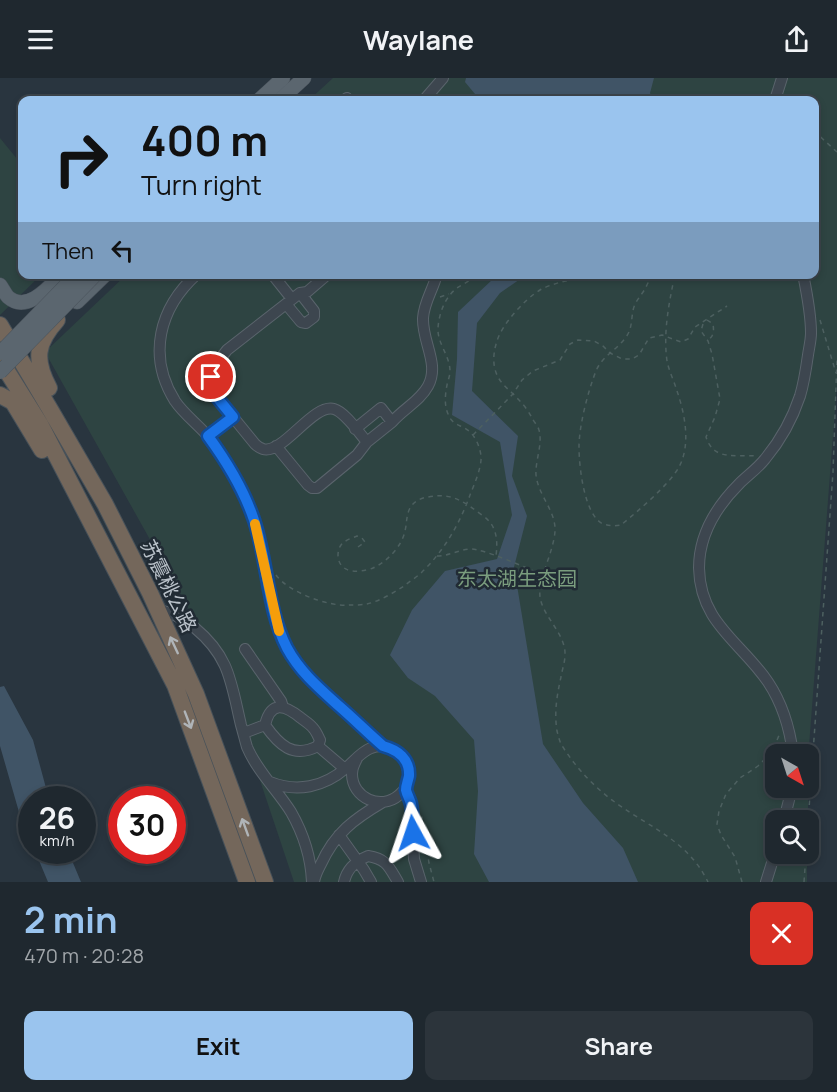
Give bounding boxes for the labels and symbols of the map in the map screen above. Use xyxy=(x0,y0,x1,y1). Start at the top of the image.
pin xyxy=(185,351,236,402)
street label: 苏震桃公路 xyxy=(135,535,203,637)
park label: 东太湖生态园 xyxy=(457,565,577,592)
one-way arrow xyxy=(168,637,180,655)
one-way arrow xyxy=(184,710,195,728)
north arrow xyxy=(765,744,819,798)
speed limit sign: 30 xyxy=(108,786,186,864)
position arrow xyxy=(381,801,445,865)
one-way arrow xyxy=(239,818,250,837)

